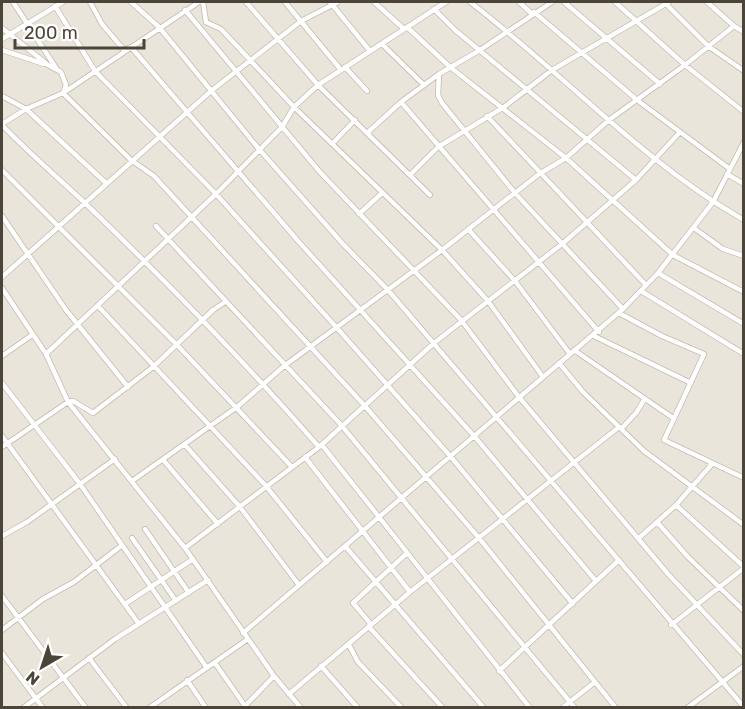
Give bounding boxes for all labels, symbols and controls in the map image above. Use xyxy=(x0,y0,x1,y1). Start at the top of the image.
scale bar xyxy=(15,12,144,50)
text: 200 m xyxy=(24,22,78,44)
north arrow xyxy=(12,637,72,697)
text: N xyxy=(22,667,43,689)

